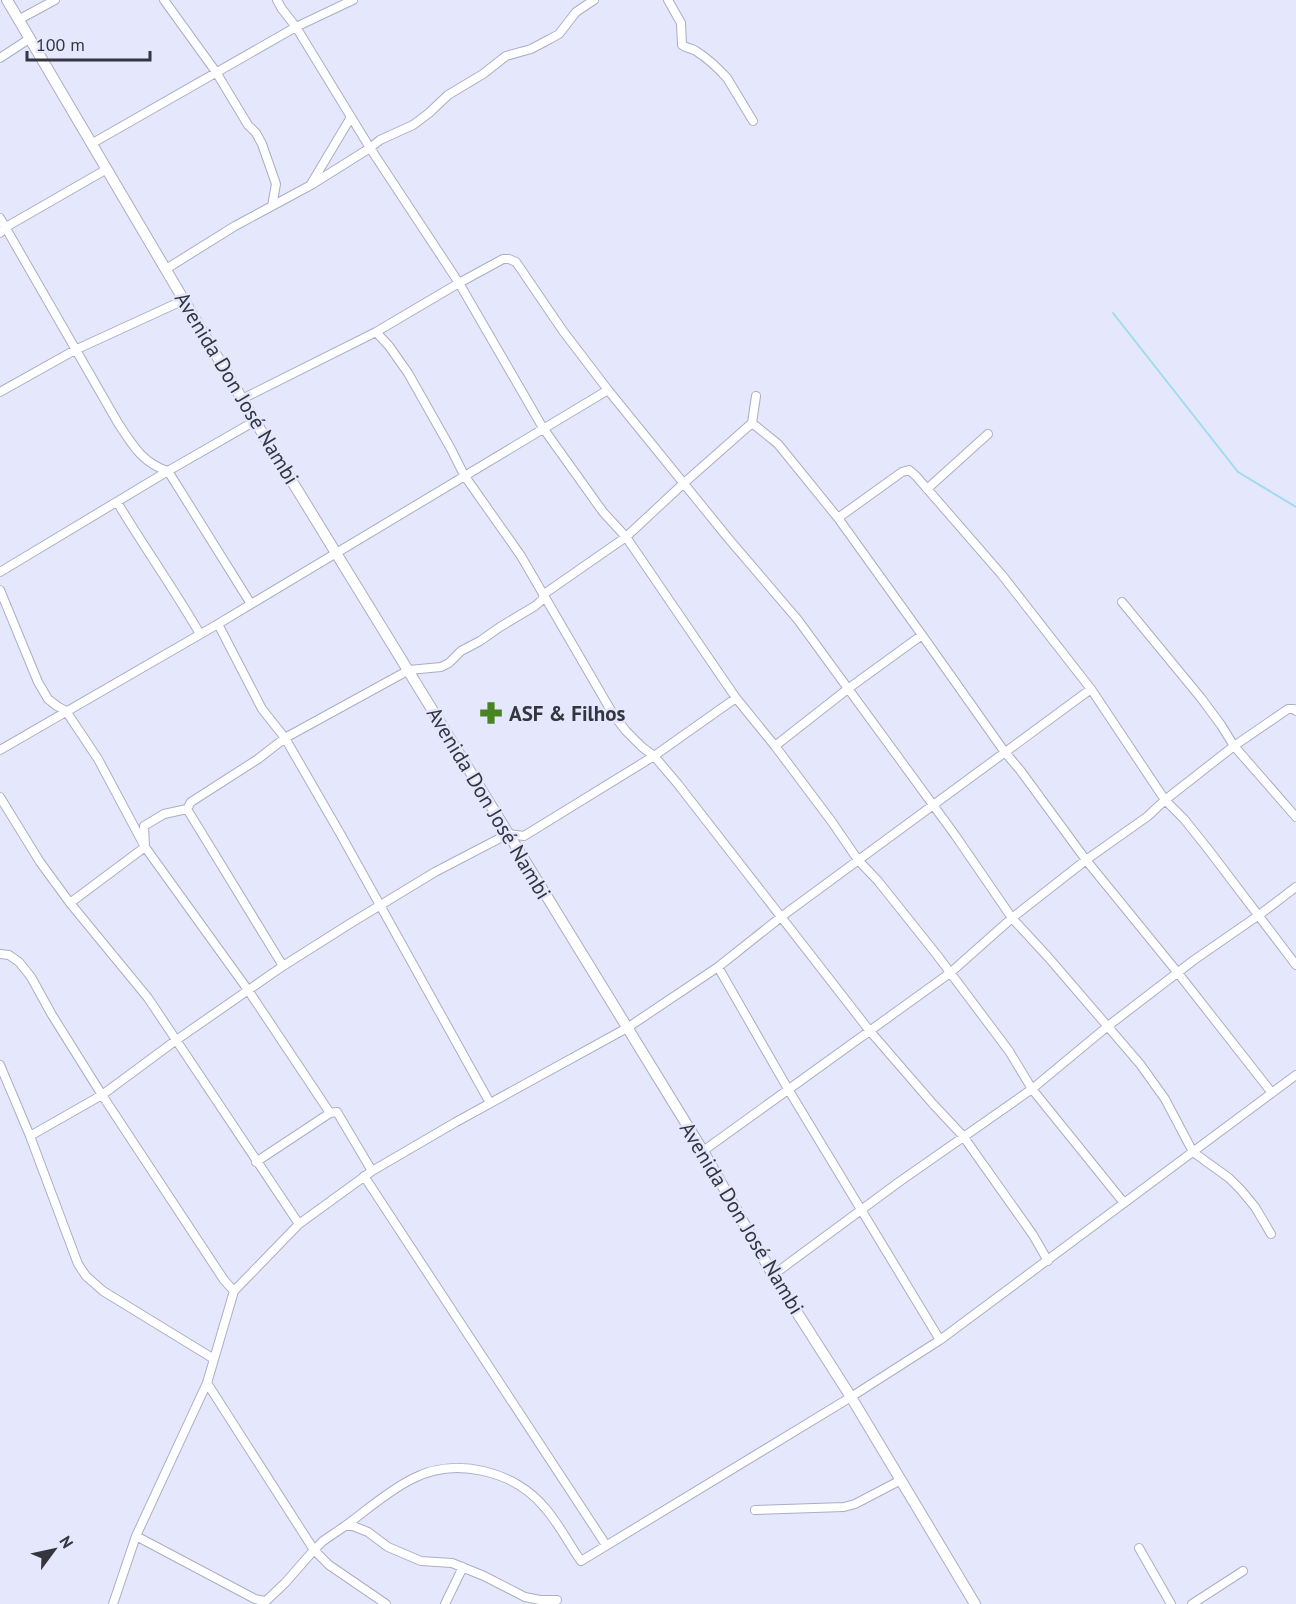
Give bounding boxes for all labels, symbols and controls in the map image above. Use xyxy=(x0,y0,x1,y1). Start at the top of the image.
scale bar xyxy=(27,24,150,62)
text: 100 m xyxy=(36,33,85,56)
street label: Avenida Don José Nambi xyxy=(169,287,305,489)
pharmacy icon: ASF & Filhos xyxy=(478,700,504,726)
place label: ASF & Filhos xyxy=(509,700,625,727)
street label: Avenida Don José Nambi xyxy=(421,702,557,904)
street label: Avenida Don José Nambi xyxy=(674,1117,810,1319)
north arrow xyxy=(24,1520,84,1580)
text: N xyxy=(55,1532,78,1552)

